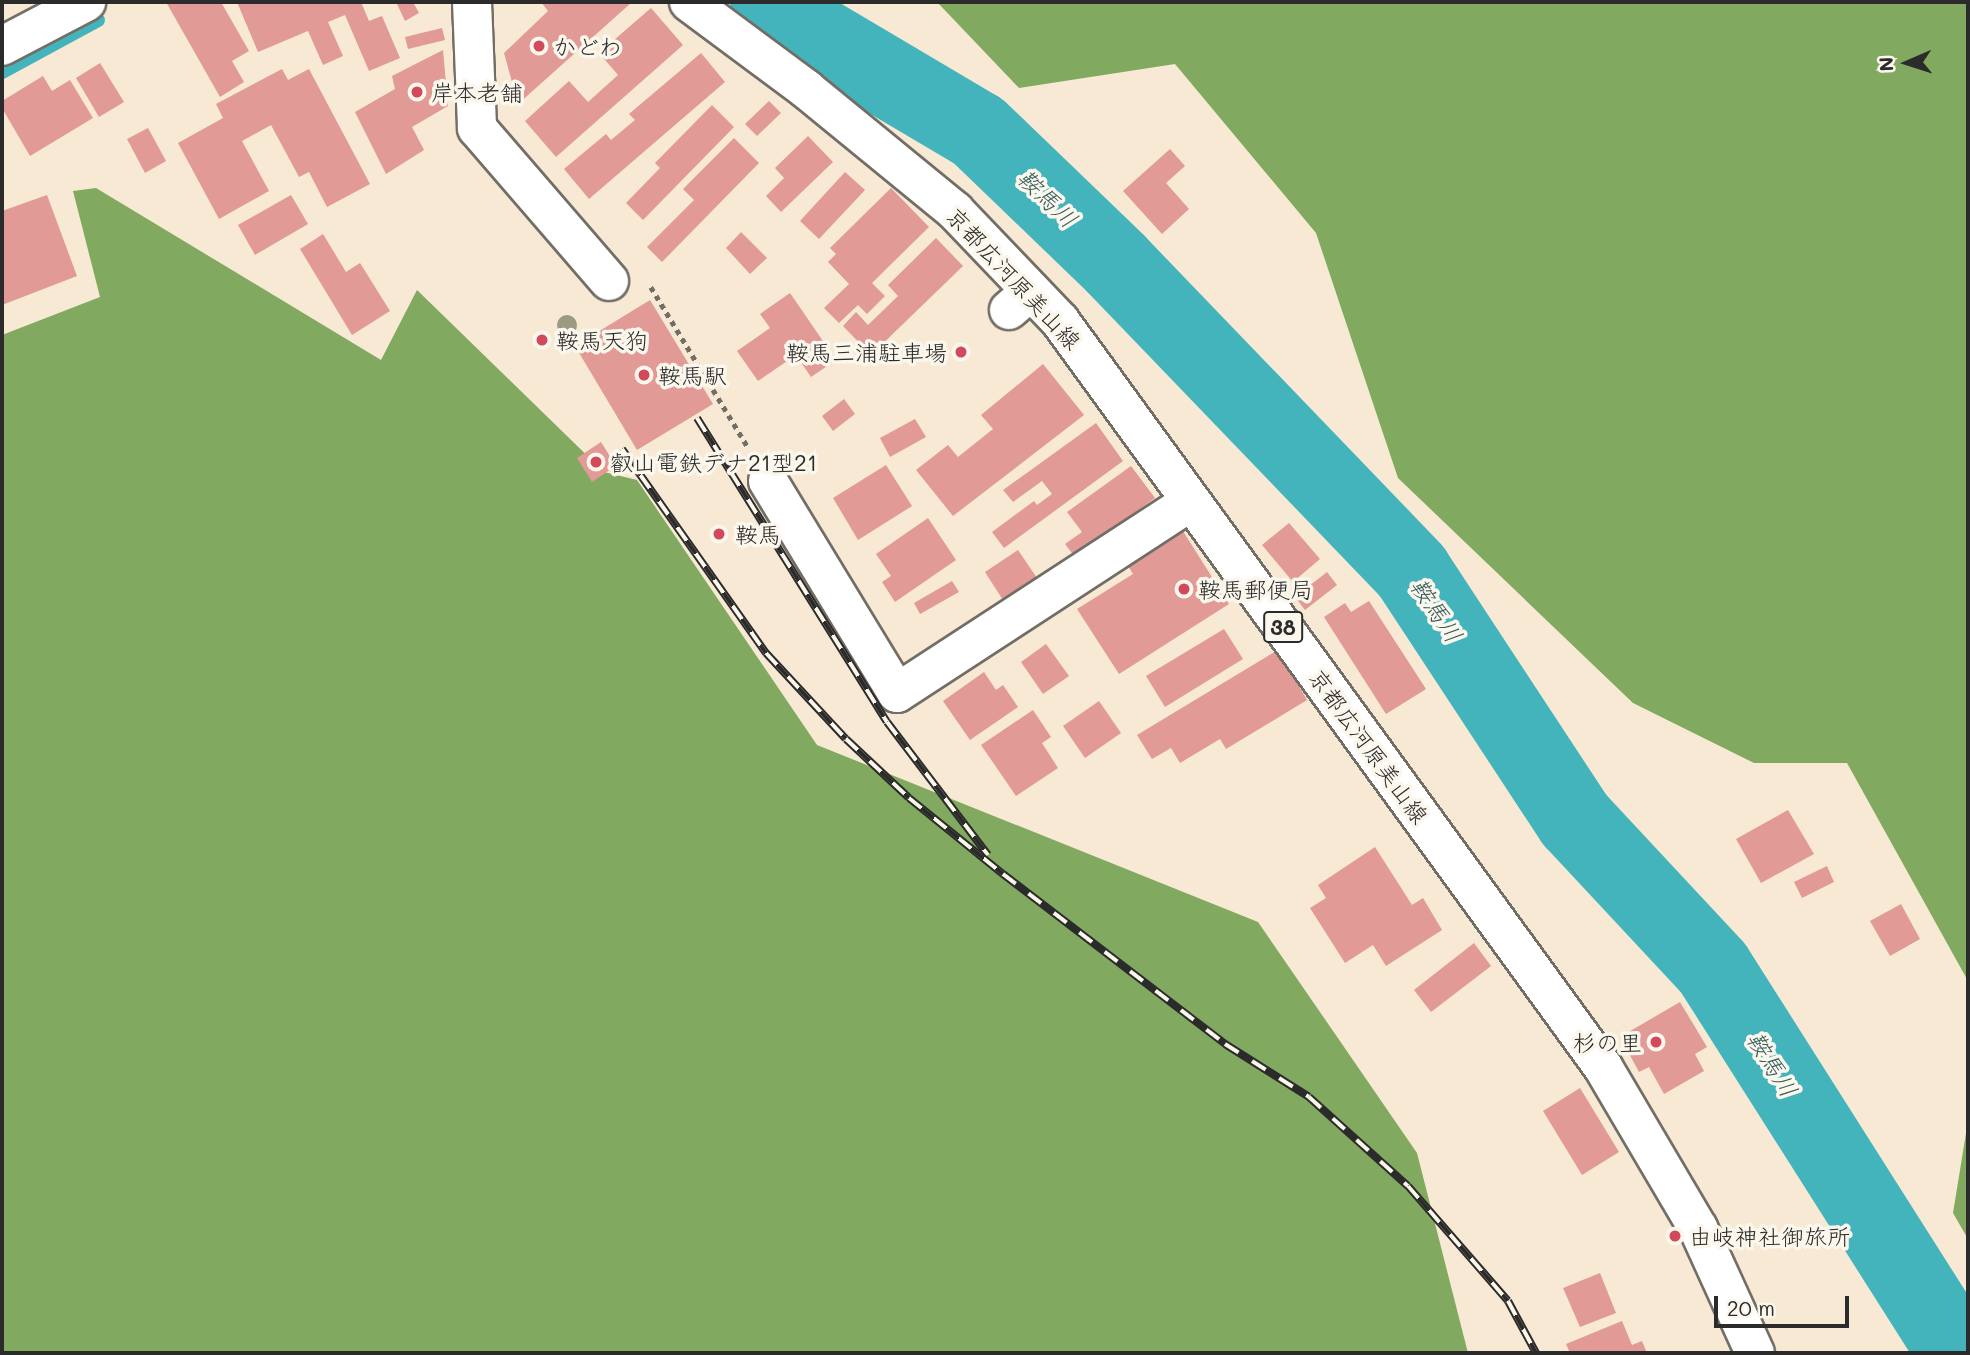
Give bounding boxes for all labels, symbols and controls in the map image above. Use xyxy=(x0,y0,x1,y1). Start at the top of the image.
north arrow xyxy=(1872,28,1942,98)
place label: かどわ xyxy=(553,32,622,60)
marker: かどわ xyxy=(531,38,547,54)
text: N xyxy=(1873,56,1898,72)
place label: 岸本老舗 xyxy=(431,78,523,106)
marker: 岸本老舗 xyxy=(409,84,425,100)
water label: 鞍馬川 xyxy=(1012,163,1084,233)
street label: 京都広河原美山線 xyxy=(941,201,1087,355)
place label: 鞍馬天狗 xyxy=(556,326,648,354)
marker: 鞍馬天狗 xyxy=(534,332,550,348)
place label: 鞍馬三浦駐車場 xyxy=(786,338,947,366)
marker: 鞍馬三浦駐車場 xyxy=(953,344,969,360)
place label: 鞍馬駅 xyxy=(658,361,727,389)
marker: 鞍馬駅 xyxy=(636,367,652,383)
place label: 叡山電鉄デナ21型21 xyxy=(610,448,817,476)
marker: 叡山電鉄デナ21型21 xyxy=(588,454,604,470)
place label: 鞍馬 xyxy=(735,520,781,548)
marker: 鞍馬 xyxy=(709,524,729,544)
water label: 鞍馬川 xyxy=(1405,572,1469,648)
place label: 鞍馬郵便局 xyxy=(1198,575,1313,603)
marker: 鞍馬郵便局 xyxy=(1176,581,1192,597)
road number: 38 xyxy=(1262,610,1304,644)
street label: 京都広河原美山線 xyxy=(1304,663,1434,829)
water label: 鞍馬川 xyxy=(1742,1026,1804,1102)
place label: 杉の里 xyxy=(1573,1028,1642,1056)
marker: 杉の里 xyxy=(1648,1034,1664,1050)
place label: 由岐神社御旅所 xyxy=(1689,1222,1850,1250)
marker: 由岐神社御旅所 xyxy=(1667,1228,1683,1244)
scale bar xyxy=(1718,1282,1853,1326)
text: 20 m xyxy=(1727,1294,1775,1321)

